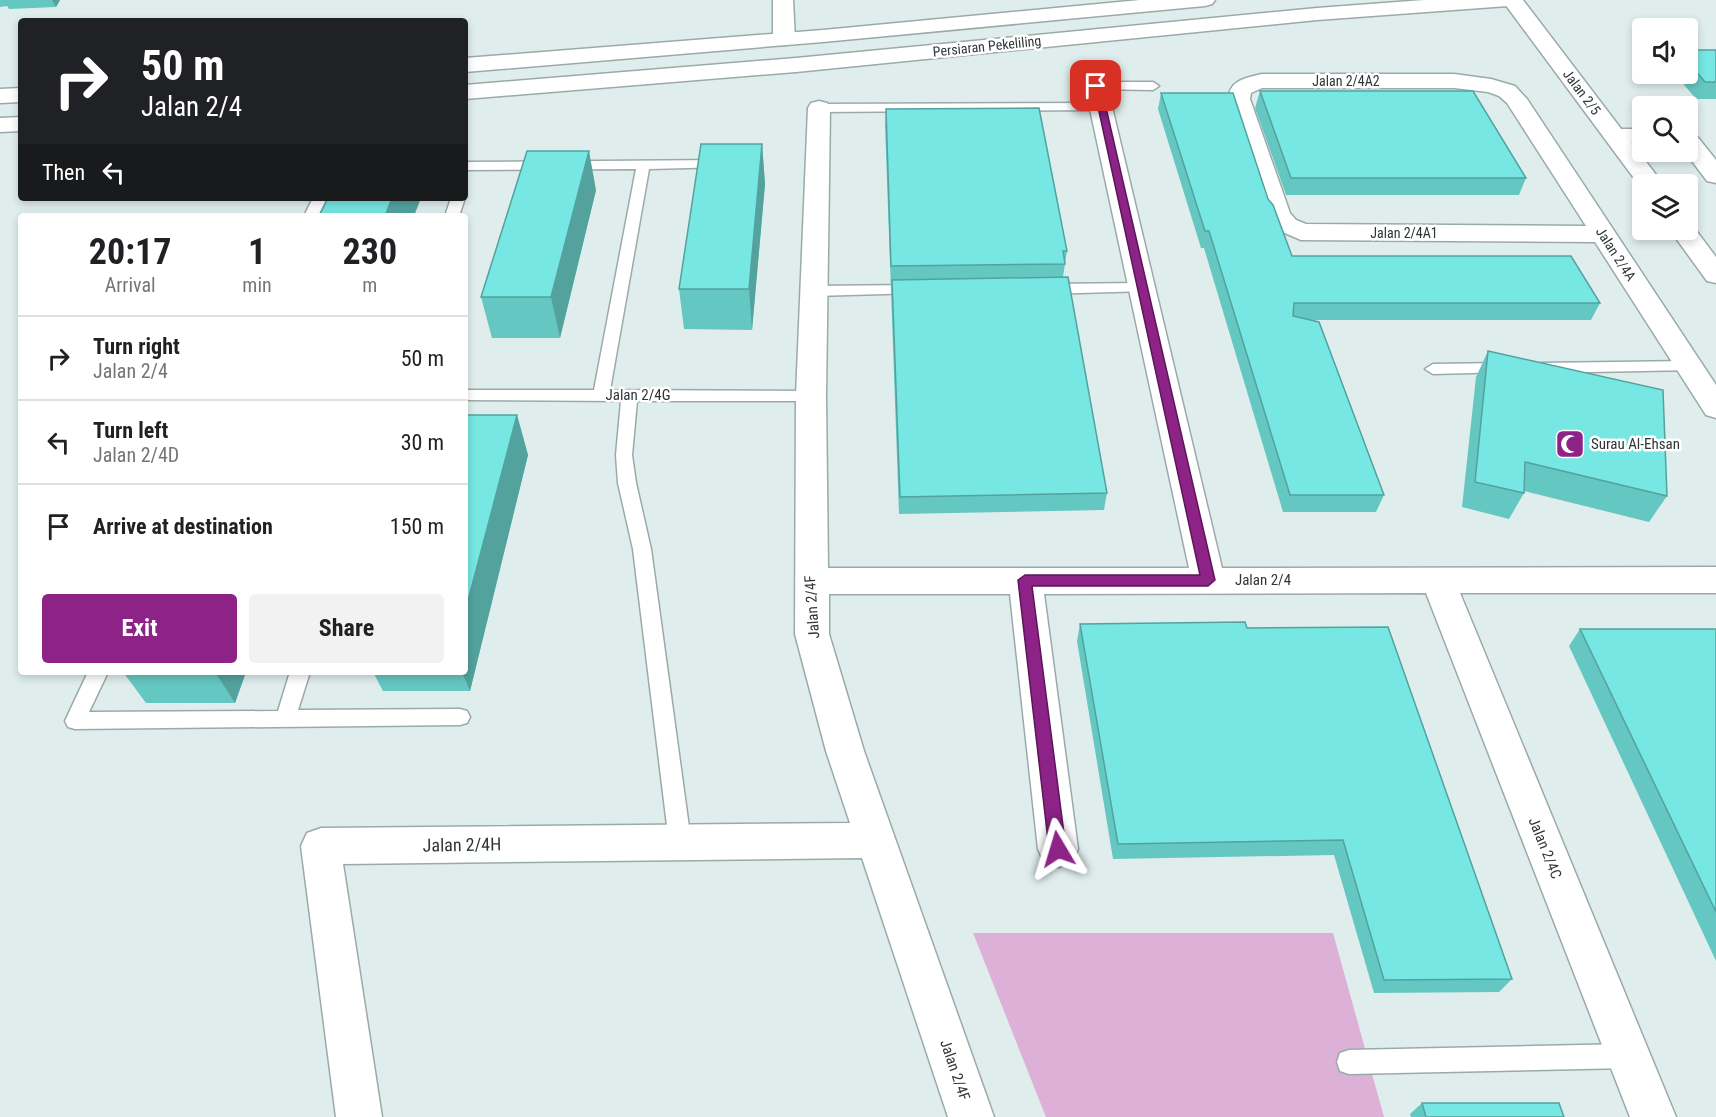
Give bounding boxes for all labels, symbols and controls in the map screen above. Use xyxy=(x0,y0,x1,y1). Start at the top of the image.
map controls xyxy=(1632,18,1698,240)
button: sound xyxy=(1632,18,1698,84)
street label: Persiaran Pekeliling xyxy=(932,32,1042,60)
text: 50 m xyxy=(141,41,224,90)
icon: right xyxy=(42,42,120,120)
pin xyxy=(1070,60,1121,111)
street label: Jalan 2/5 xyxy=(1560,66,1604,118)
icon: arrive xyxy=(1079,69,1112,102)
street label: Jalan 2/4A2 xyxy=(1312,73,1380,89)
text: Jalan 2/4 xyxy=(141,91,242,123)
button: search xyxy=(1632,96,1698,162)
icon: left xyxy=(97,156,130,189)
text: Then xyxy=(42,160,85,185)
button: layers xyxy=(1632,174,1698,240)
street label: Jalan 2/4A xyxy=(1593,224,1639,284)
street label: Jalan 2/4A1 xyxy=(1370,225,1438,241)
text: 20:17 xyxy=(89,231,171,273)
text: 1 xyxy=(248,231,266,273)
text: 230 xyxy=(343,231,397,273)
text: Arrival xyxy=(105,273,156,297)
text: min xyxy=(242,273,272,297)
text: m xyxy=(362,273,377,297)
text: Turn right xyxy=(93,334,180,359)
icon: right xyxy=(42,342,75,375)
text: 50 m xyxy=(401,346,444,371)
text: Jalan 2/4 xyxy=(93,359,168,383)
street label: Jalan 2/4G xyxy=(605,386,671,404)
text: Turn left xyxy=(93,418,168,443)
icon: left xyxy=(42,426,75,459)
mosque icon: Surau Al-Ehsan xyxy=(1554,428,1586,460)
text: 30 m xyxy=(401,430,444,455)
place label: Surau Al-Ehsan xyxy=(1591,435,1680,453)
text: Jalan 2/4D xyxy=(93,443,179,467)
icon: arrive xyxy=(42,510,75,543)
text: Arrive at destination xyxy=(93,514,273,539)
text: 150 m xyxy=(390,514,444,539)
street label: Jalan 2/4 xyxy=(1235,571,1291,589)
street label: Jalan 2/4F xyxy=(801,575,823,639)
button: Exit xyxy=(42,594,237,663)
button: Share xyxy=(249,594,444,663)
street label: Jalan 2/4C xyxy=(1525,815,1565,881)
position arrow xyxy=(1026,817,1090,881)
street label: Jalan 2/4H xyxy=(423,833,501,856)
street label: Jalan 2/4F xyxy=(936,1037,974,1103)

